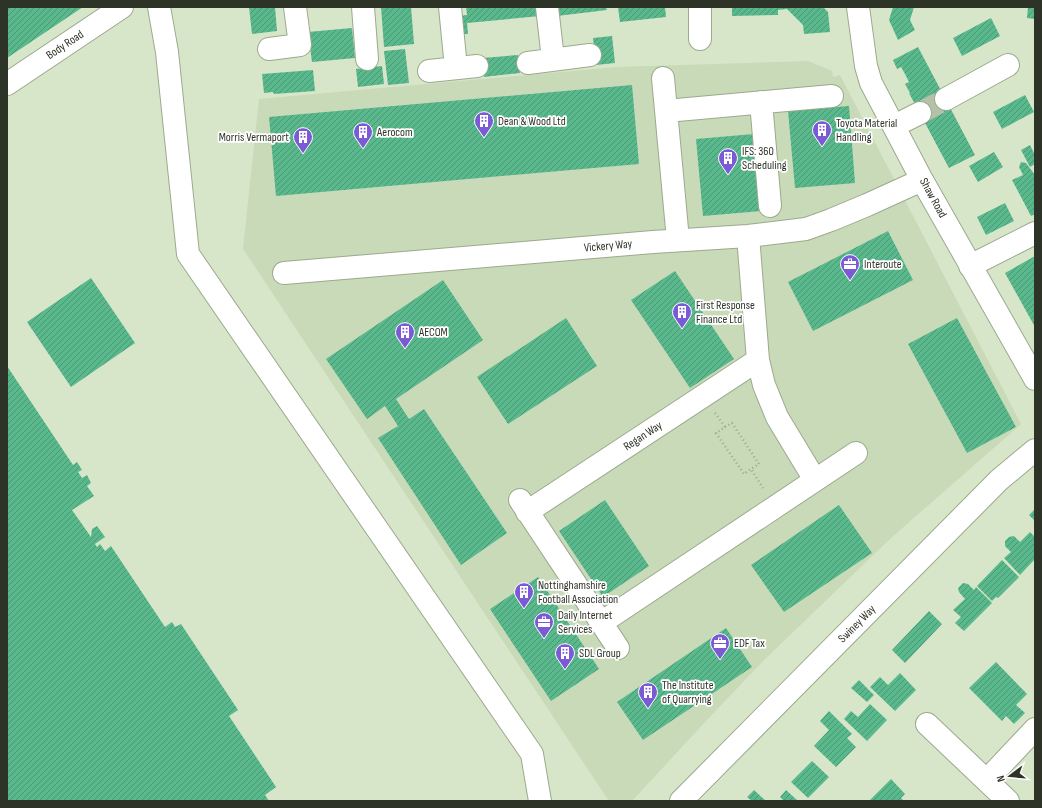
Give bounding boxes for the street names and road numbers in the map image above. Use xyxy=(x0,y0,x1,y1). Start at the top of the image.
street label: Body Road xyxy=(43,27,87,63)
street label: Shaw Road xyxy=(916,175,950,221)
street label: Vickery Way xyxy=(583,236,633,256)
street label: Regan Way xyxy=(621,418,665,454)
street label: Swiney Way xyxy=(835,602,879,646)

